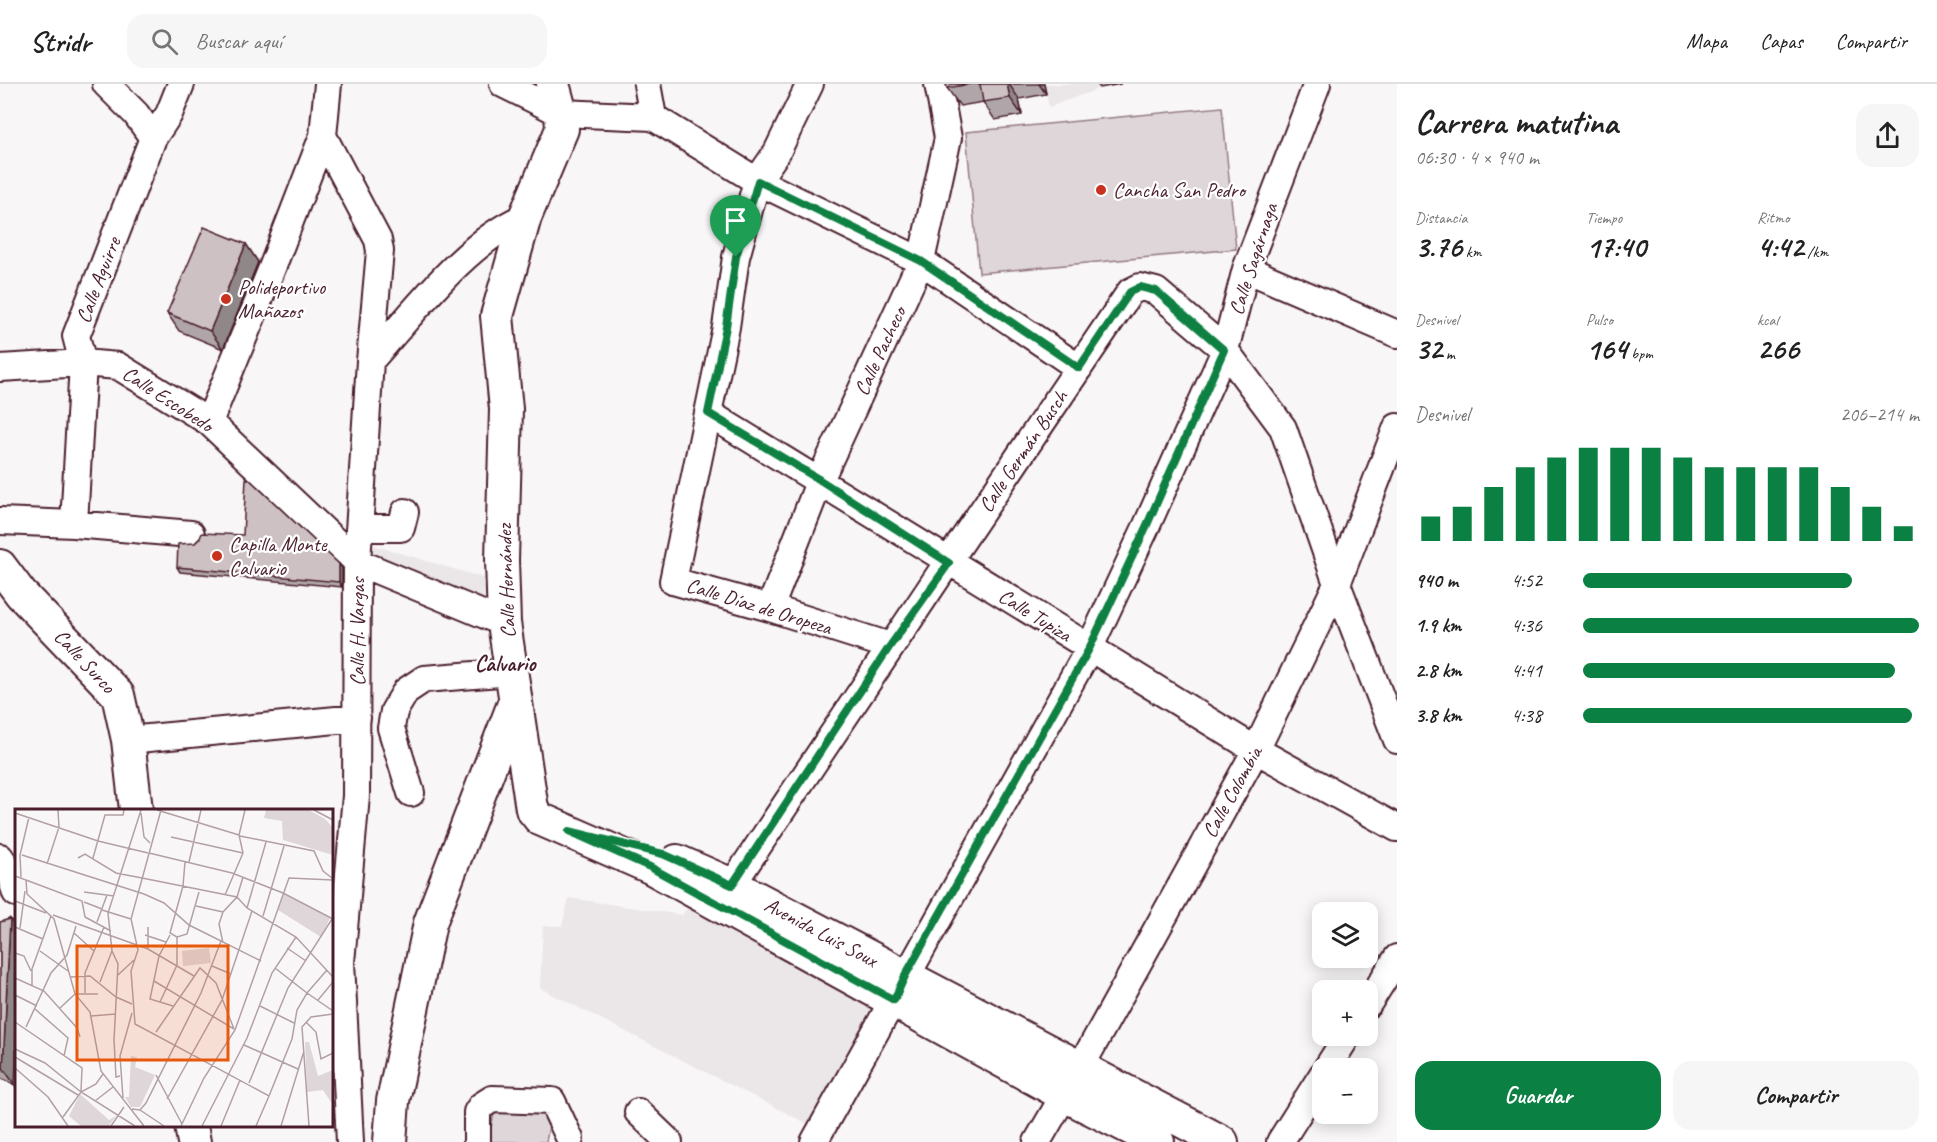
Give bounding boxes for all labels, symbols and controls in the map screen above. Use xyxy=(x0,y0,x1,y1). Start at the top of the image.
search box xyxy=(127,14,547,68)
text: Stridr xyxy=(30,24,91,59)
icon: search xyxy=(148,25,181,58)
text: Buscar aquí xyxy=(196,27,282,55)
text: Mapa xyxy=(1686,28,1727,54)
text: Capas xyxy=(1760,28,1803,54)
text: Compartir xyxy=(1836,28,1907,54)
text: Carrera matutina xyxy=(1415,101,1618,143)
button: share xyxy=(1856,104,1919,167)
text: 06:30 · 4 × 940 m xyxy=(1415,145,1539,170)
place label: Cancha San Pedro xyxy=(1113,177,1247,203)
marker: Cancha San Pedro xyxy=(1094,183,1108,197)
pin xyxy=(710,195,761,257)
street label: Calle Sagárnaga xyxy=(1223,199,1284,318)
icon: arrive xyxy=(719,204,752,237)
text: Distancia xyxy=(1415,208,1468,228)
text: Tiempo xyxy=(1586,208,1622,228)
text: Ritmo xyxy=(1757,208,1789,228)
text: 3.76 xyxy=(1415,228,1462,266)
text: 17:40 xyxy=(1586,228,1646,266)
text: 4:42 xyxy=(1757,228,1803,266)
street label: Calle Aguirre xyxy=(70,232,127,327)
text: km xyxy=(1462,242,1481,262)
text: /km xyxy=(1803,242,1828,262)
place label: Polideportivo Mañazos xyxy=(238,274,327,324)
marker: Polideportivo Mañazos xyxy=(219,292,233,306)
street label: Calle Pacheco xyxy=(848,300,913,399)
text: Desnivel xyxy=(1415,310,1458,330)
text: Pulso xyxy=(1586,310,1613,330)
text: kcal xyxy=(1757,310,1778,330)
text: 32 xyxy=(1415,330,1442,368)
text: 164 xyxy=(1586,330,1627,368)
text: 266 xyxy=(1757,330,1799,368)
text: m xyxy=(1442,344,1455,364)
text: bpm xyxy=(1627,344,1653,364)
street label: Calle Escobedo xyxy=(118,360,220,439)
street label: Calle Germán Busch xyxy=(973,384,1074,517)
text: Desnivel xyxy=(1415,402,1469,427)
text: 206–214 m xyxy=(1840,402,1919,427)
street label: Calle Hernández xyxy=(491,522,521,638)
place label: Capilla Monte Calvario xyxy=(229,531,328,581)
marker: Capilla Monte Calvario xyxy=(210,549,224,563)
text: 940 m xyxy=(1415,568,1458,593)
text: 4:52 xyxy=(1511,568,1542,593)
street label: Calle Díaz de Oropeza xyxy=(683,572,836,641)
street label: Calle H. Vargas xyxy=(344,576,370,686)
street label: Calle Tupiza xyxy=(994,583,1077,648)
text: 1.9 km xyxy=(1415,613,1461,638)
text: 4:36 xyxy=(1511,613,1542,638)
street label: Calle Surco xyxy=(49,623,122,700)
district label: Calvario xyxy=(475,650,537,678)
text: 2.8 km xyxy=(1415,658,1462,683)
text: 4:41 xyxy=(1511,658,1542,683)
text: 3.8 km xyxy=(1415,703,1462,728)
text: 4:38 xyxy=(1511,703,1542,728)
street label: Calle Colombia xyxy=(1196,740,1269,842)
inset map xyxy=(15,809,333,1127)
street label: Avenida Luis Soux xyxy=(760,891,884,973)
map controls xyxy=(1312,902,1378,1124)
button: layers xyxy=(1312,902,1378,968)
button: + xyxy=(1312,980,1378,1046)
button: − xyxy=(1312,1058,1378,1124)
button: Guardar xyxy=(1415,1061,1661,1130)
button: Compartir xyxy=(1673,1061,1919,1130)

